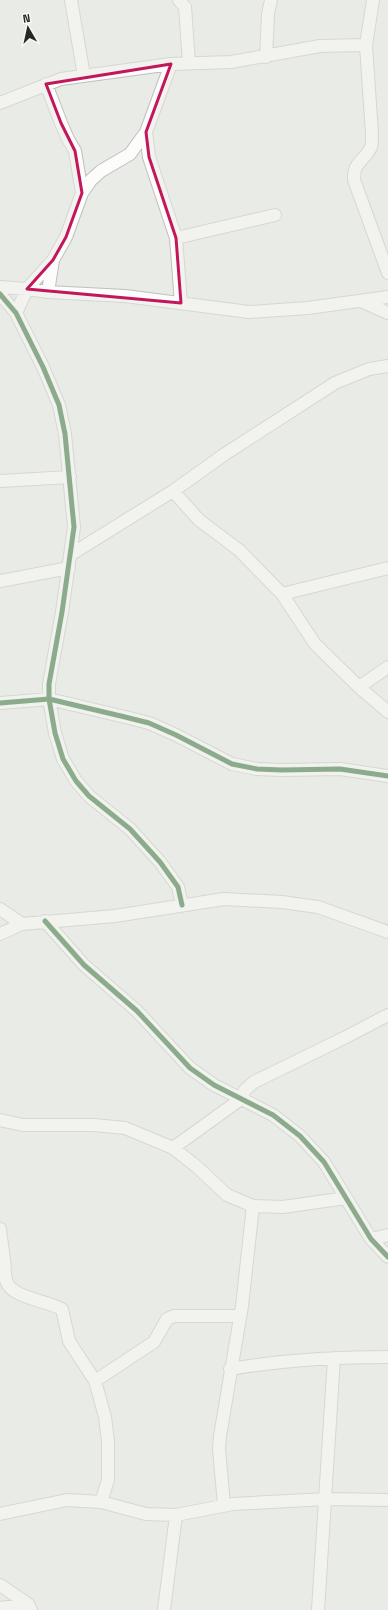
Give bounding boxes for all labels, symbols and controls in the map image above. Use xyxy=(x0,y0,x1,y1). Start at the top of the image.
north arrow xyxy=(8,8,48,48)
text: N xyxy=(22,11,31,26)

